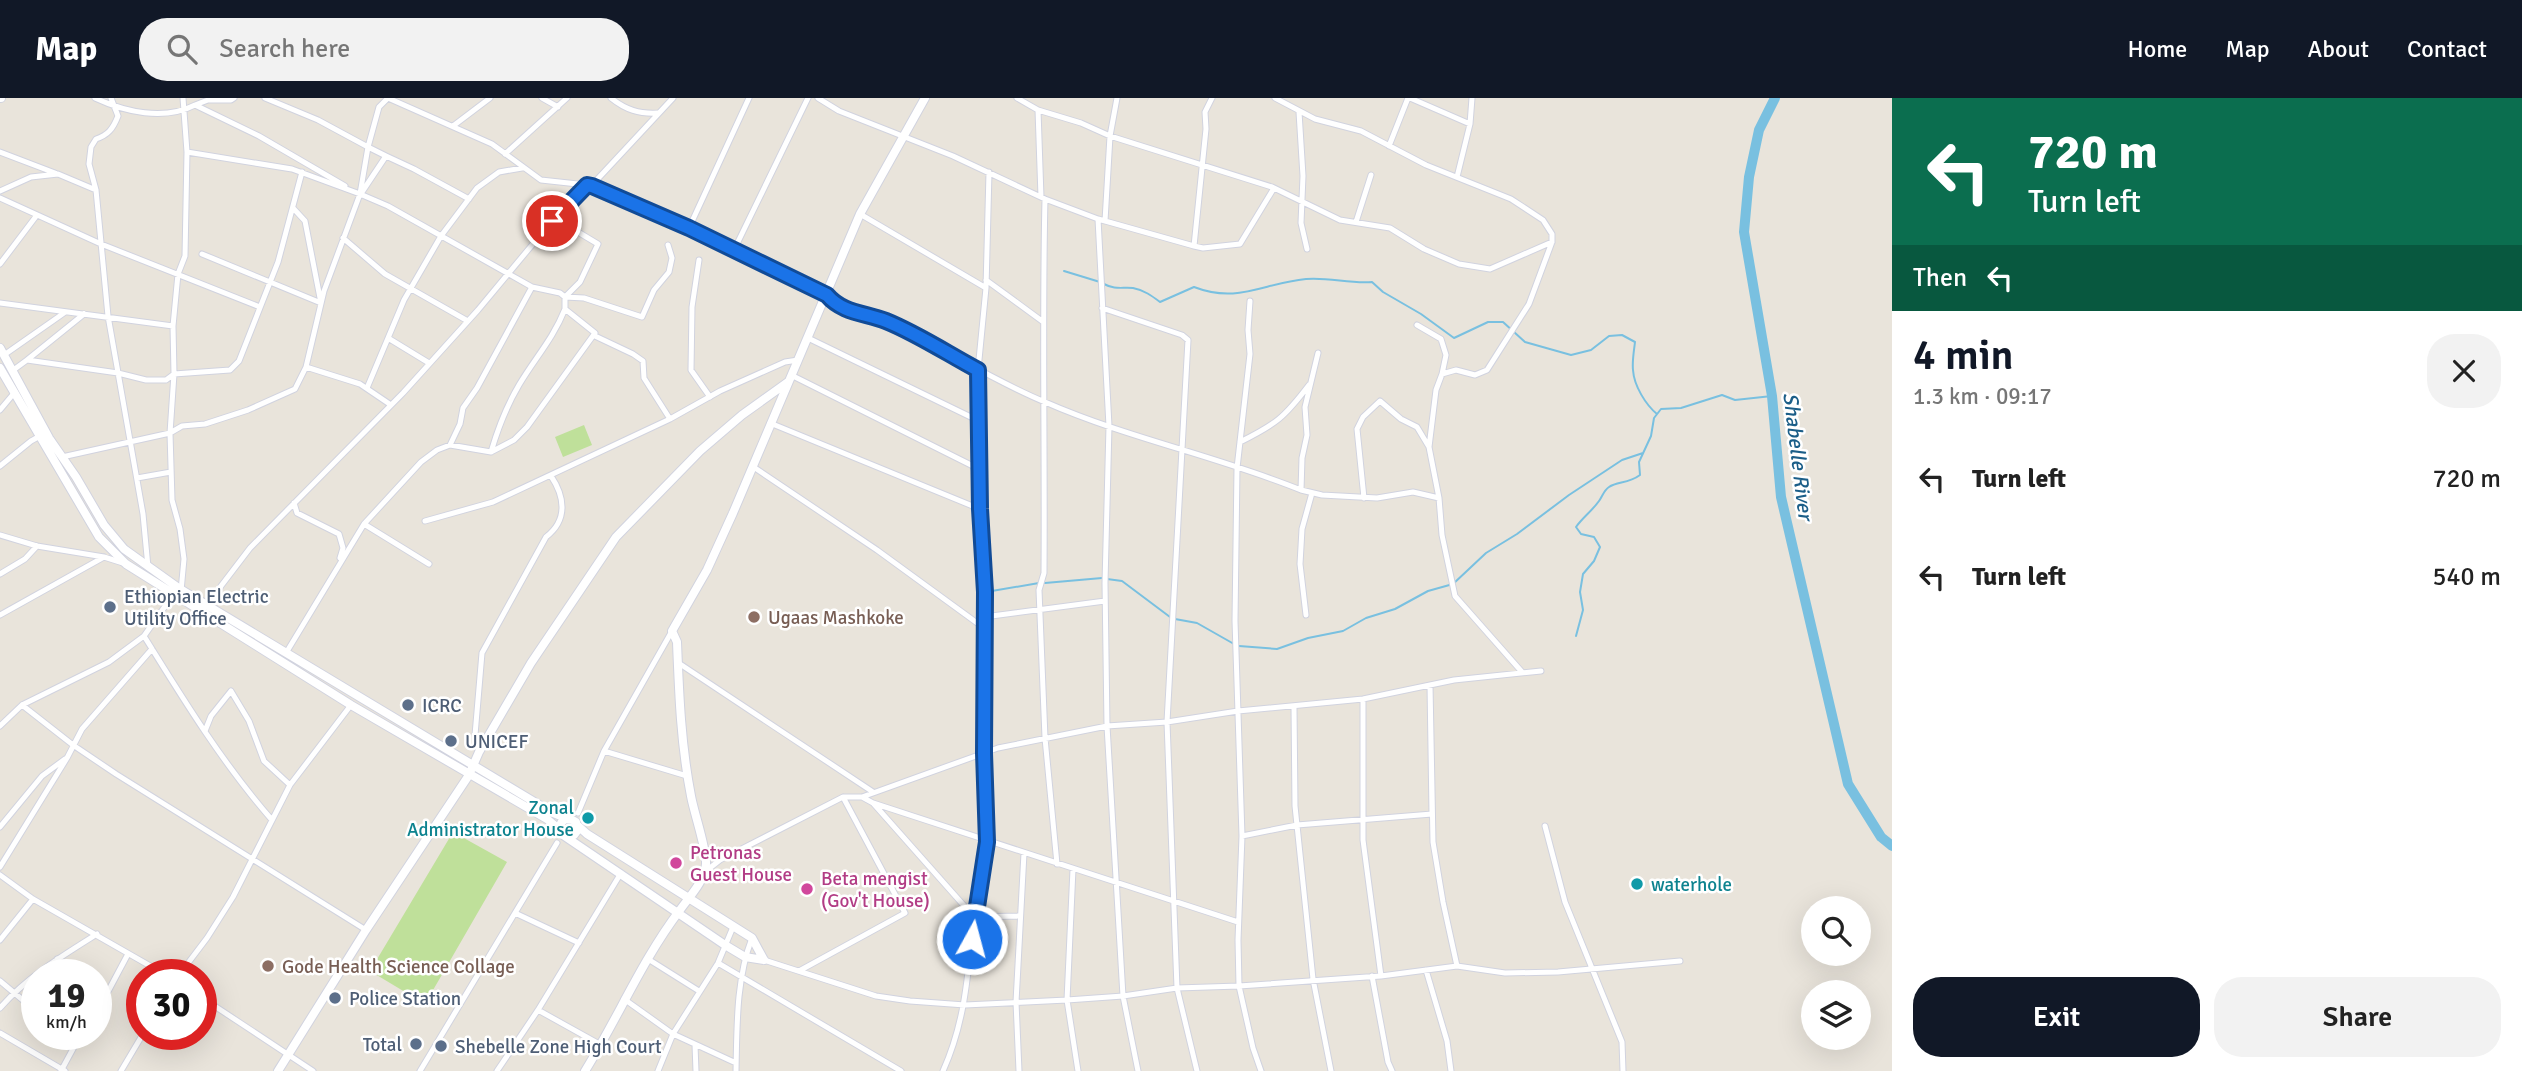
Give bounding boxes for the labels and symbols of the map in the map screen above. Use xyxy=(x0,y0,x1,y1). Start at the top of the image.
pin xyxy=(522,191,582,251)
water label: Shabelle River xyxy=(1777,391,1819,524)
place label: Ethiopian Electric Utility Office xyxy=(124,585,269,631)
marker: Ethiopian Electric Utility Office xyxy=(102,599,118,615)
place label: Ugaas Mashkoke xyxy=(768,606,904,630)
marker: Ugaas Mashkoke xyxy=(746,609,762,625)
place label: ICRC xyxy=(422,694,462,718)
marker: ICRC xyxy=(400,697,416,713)
place label: UNICEF xyxy=(465,730,528,754)
marker: UNICEF xyxy=(443,733,459,749)
place label: Zonal Administrator House xyxy=(407,796,574,842)
marker: Zonal Administrator House xyxy=(580,810,596,826)
place label: Petronas Guest House xyxy=(690,841,792,887)
marker: Petronas Guest House xyxy=(668,855,684,871)
place label: Beta mengist (Gov't House) xyxy=(821,867,930,913)
place label: waterhole xyxy=(1651,873,1732,897)
marker: waterhole xyxy=(1629,876,1645,892)
marker: Beta mengist (Gov't House) xyxy=(799,881,815,897)
position arrow xyxy=(935,902,1009,976)
place label: Gode Health Science Collage xyxy=(282,955,515,979)
marker: Gode Health Science Collage xyxy=(260,958,276,974)
speed limit sign: 30 xyxy=(126,959,217,1050)
place label: Police Station xyxy=(349,987,461,1011)
marker: Police Station xyxy=(327,990,343,1006)
place label: Total xyxy=(363,1033,402,1057)
place label: Shebelle Zone High Court xyxy=(455,1035,662,1059)
marker: Total xyxy=(408,1036,424,1052)
marker: Shebelle Zone High Court xyxy=(433,1038,449,1054)

